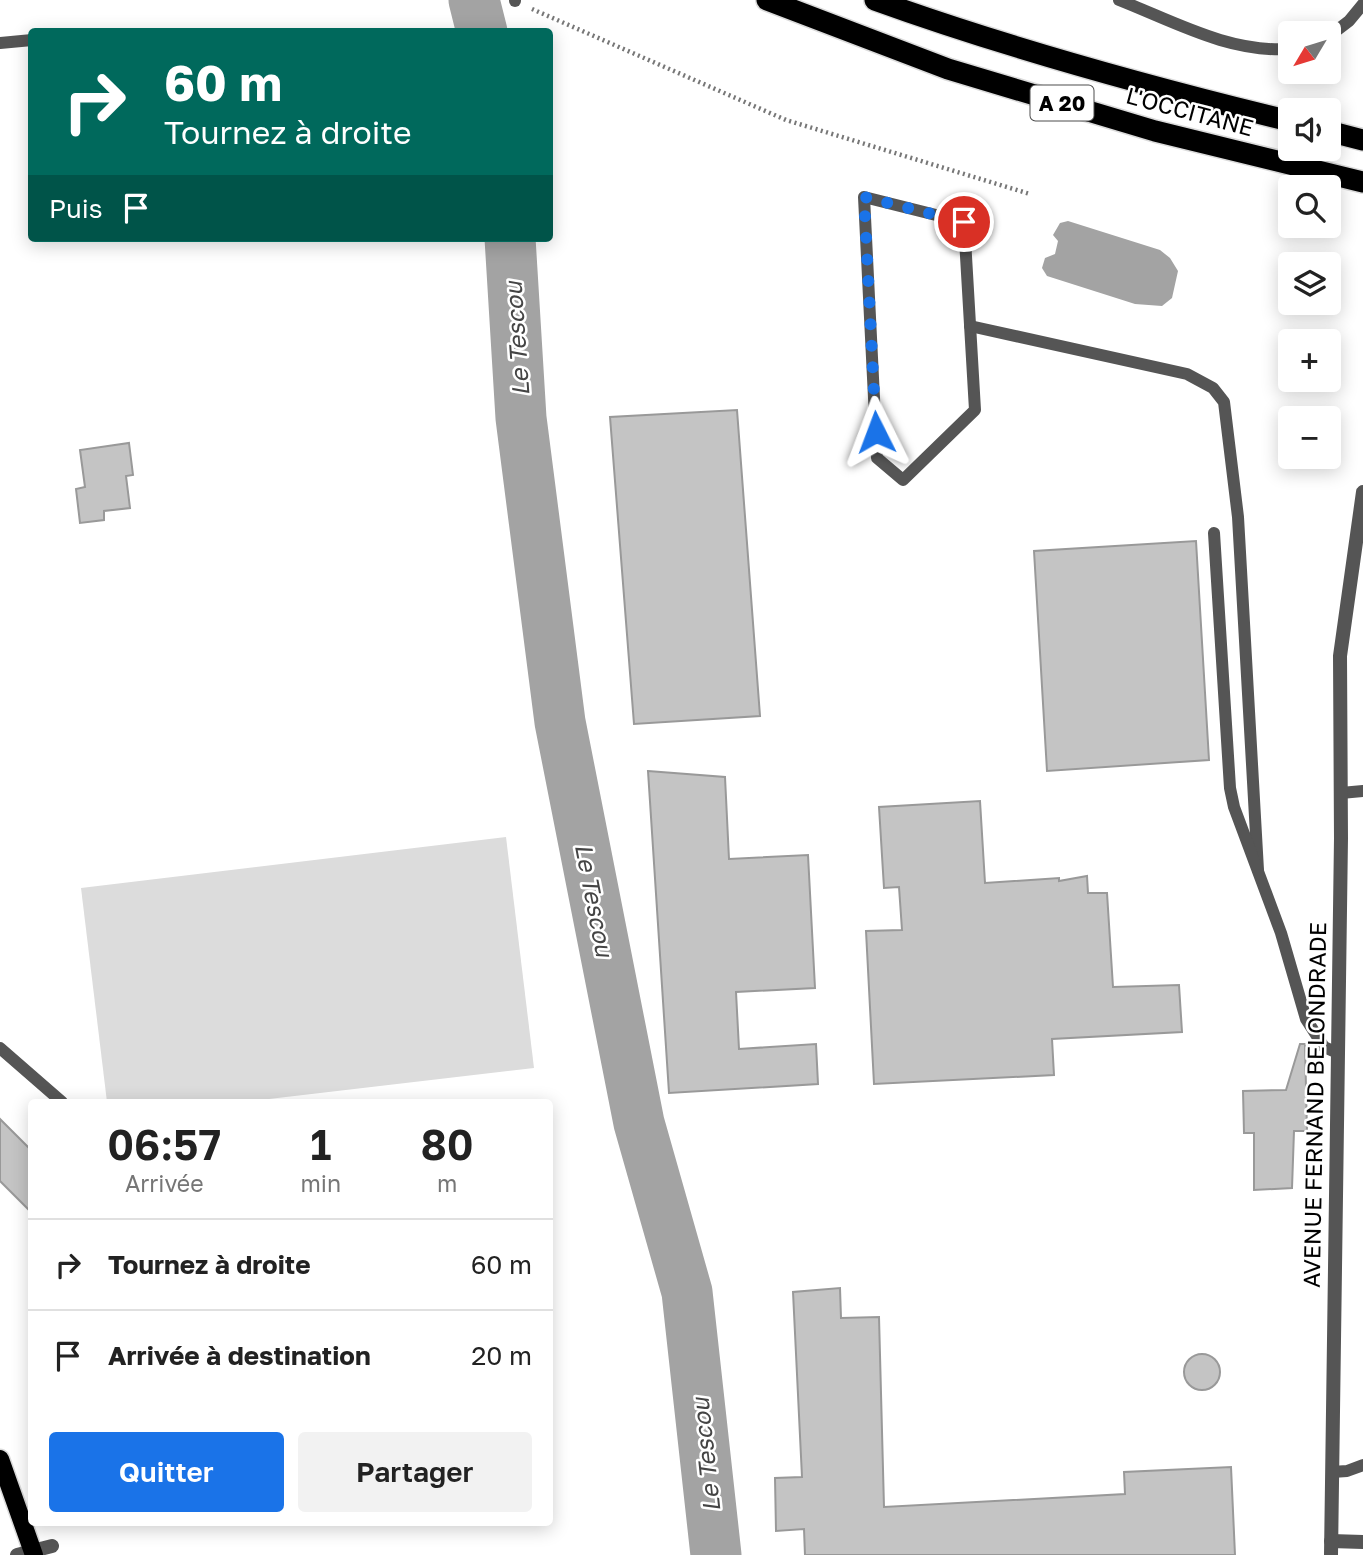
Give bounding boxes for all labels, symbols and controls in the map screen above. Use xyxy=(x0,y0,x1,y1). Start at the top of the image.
north arrow xyxy=(1278,21,1340,84)
map controls xyxy=(1278,21,1341,469)
text: 60 m xyxy=(164,53,282,112)
icon: right xyxy=(49,56,140,147)
street label: L'OCCITANE xyxy=(1123,81,1257,141)
road number: A 20 xyxy=(1030,86,1094,120)
button: sound xyxy=(1278,98,1341,161)
text: Tournez à droite xyxy=(164,113,412,151)
button: search xyxy=(1278,175,1341,238)
icon: arrive xyxy=(117,189,155,227)
pin xyxy=(934,192,994,252)
text: Puis xyxy=(49,193,103,224)
icon: arrive xyxy=(945,203,983,241)
button: layers xyxy=(1278,252,1341,315)
water label: Le Tescou xyxy=(497,279,534,397)
button: + xyxy=(1278,329,1341,392)
position arrow xyxy=(839,395,913,469)
button: − xyxy=(1278,406,1341,469)
water label: Le Tescou xyxy=(570,841,620,961)
street label: AVENUE FERNAND BELONDRADE xyxy=(1297,922,1331,1288)
text: 06:57 xyxy=(107,1119,221,1169)
text: 1 xyxy=(310,1119,331,1169)
text: 80 xyxy=(420,1119,474,1169)
text: Arrivée xyxy=(125,1169,204,1197)
text: min xyxy=(300,1169,341,1197)
text: m xyxy=(437,1169,457,1197)
icon: right xyxy=(49,1246,87,1284)
text: Tournez à droite xyxy=(108,1249,311,1280)
text: 60 m xyxy=(471,1249,532,1280)
icon: arrive xyxy=(49,1337,87,1375)
text: Arrivée à destination xyxy=(108,1340,371,1371)
text: 20 m xyxy=(471,1340,532,1371)
water label: Le Tescou xyxy=(684,1395,725,1514)
button: Quitter xyxy=(49,1432,284,1512)
button: Partager xyxy=(298,1432,532,1512)

